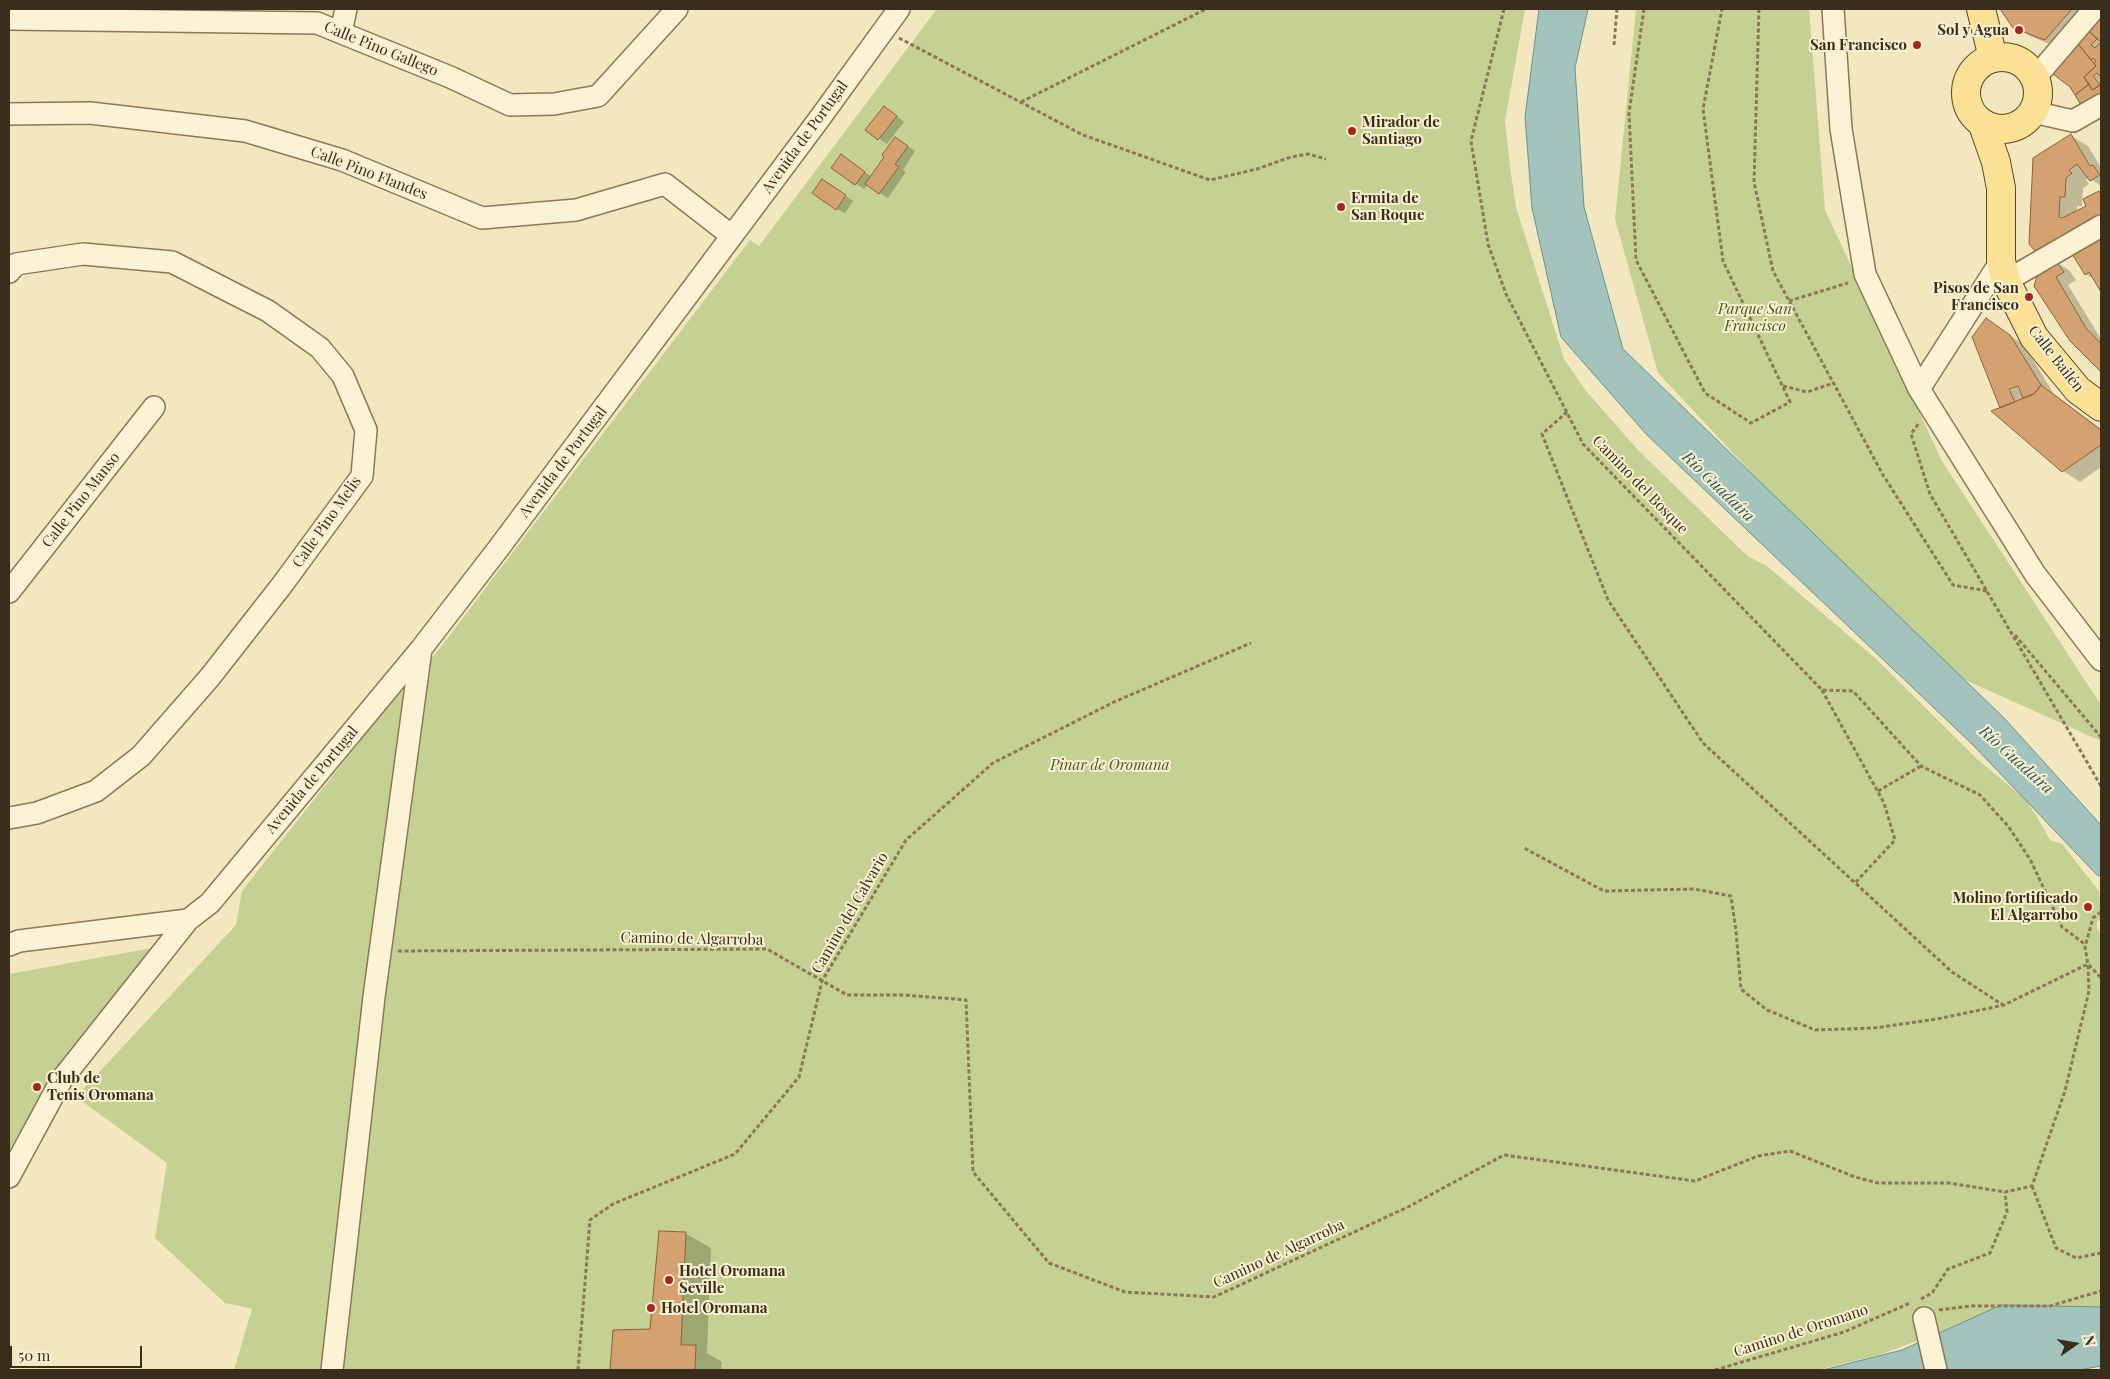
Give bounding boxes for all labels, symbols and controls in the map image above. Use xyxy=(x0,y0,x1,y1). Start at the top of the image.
street label: Calle Pino Gallego xyxy=(321,18,441,80)
place label: Sol y Agua xyxy=(1937,21,2009,39)
marker: Sol y Agua xyxy=(2013,24,2025,36)
place label: San Francisco xyxy=(1810,36,1907,54)
marker: San Francisco xyxy=(1911,39,1923,51)
street label: Avenida de Portugal xyxy=(758,77,852,197)
place label: Mirador de Santiago xyxy=(1362,113,1440,148)
marker: Mirador de Santiago xyxy=(1346,125,1358,137)
street label: Calle Pino Flandes xyxy=(308,142,430,204)
place label: Ermita de San Roque xyxy=(1351,189,1425,224)
marker: Ermita de San Roque xyxy=(1335,201,1347,213)
place label: Pisos de San Francisco xyxy=(1933,279,2019,314)
marker: Pisos de San Francisco xyxy=(2023,291,2035,303)
park label: Parque San Francisco xyxy=(1718,300,1792,335)
street label: Calle Bailén xyxy=(2024,322,2088,396)
street label: Avenida de Portugal xyxy=(515,403,611,521)
street label: Camino del Bosque xyxy=(1588,432,1692,538)
water label: Río Guadaíra xyxy=(1678,448,1758,526)
street label: Calle Pino Manso xyxy=(38,449,124,551)
street label: Calle Pino Melis xyxy=(289,473,365,571)
water label: Río Guadaíra xyxy=(1975,722,2057,798)
street label: Avenida de Portugal xyxy=(262,723,362,837)
park label: Pinar de Oromana xyxy=(1050,756,1170,774)
street label: Camino del Calvario xyxy=(808,849,892,977)
place label: Molino fortificado El Algarrobo xyxy=(1952,889,2078,924)
marker: Molino fortificado El Algarrobo xyxy=(2082,901,2094,913)
street label: Camino de Algarroba xyxy=(621,929,763,949)
place label: Club de Tenis Oromana xyxy=(47,1069,154,1104)
marker: Club de Tenis Oromana xyxy=(31,1081,43,1093)
street label: Camino de Algarroba xyxy=(1211,1216,1347,1292)
place label: Hotel Oromana Seville xyxy=(679,1262,786,1297)
marker: Hotel Oromana Seville xyxy=(663,1274,675,1286)
place label: Hotel Oromana xyxy=(661,1299,768,1317)
street label: Camino de Oromano xyxy=(1732,1301,1870,1361)
marker: Hotel Oromana xyxy=(645,1302,657,1314)
north arrow xyxy=(2050,1319,2100,1369)
text: N xyxy=(2080,1333,2100,1348)
scale bar xyxy=(12,1336,145,1368)
text: 50 m xyxy=(18,1345,50,1365)

